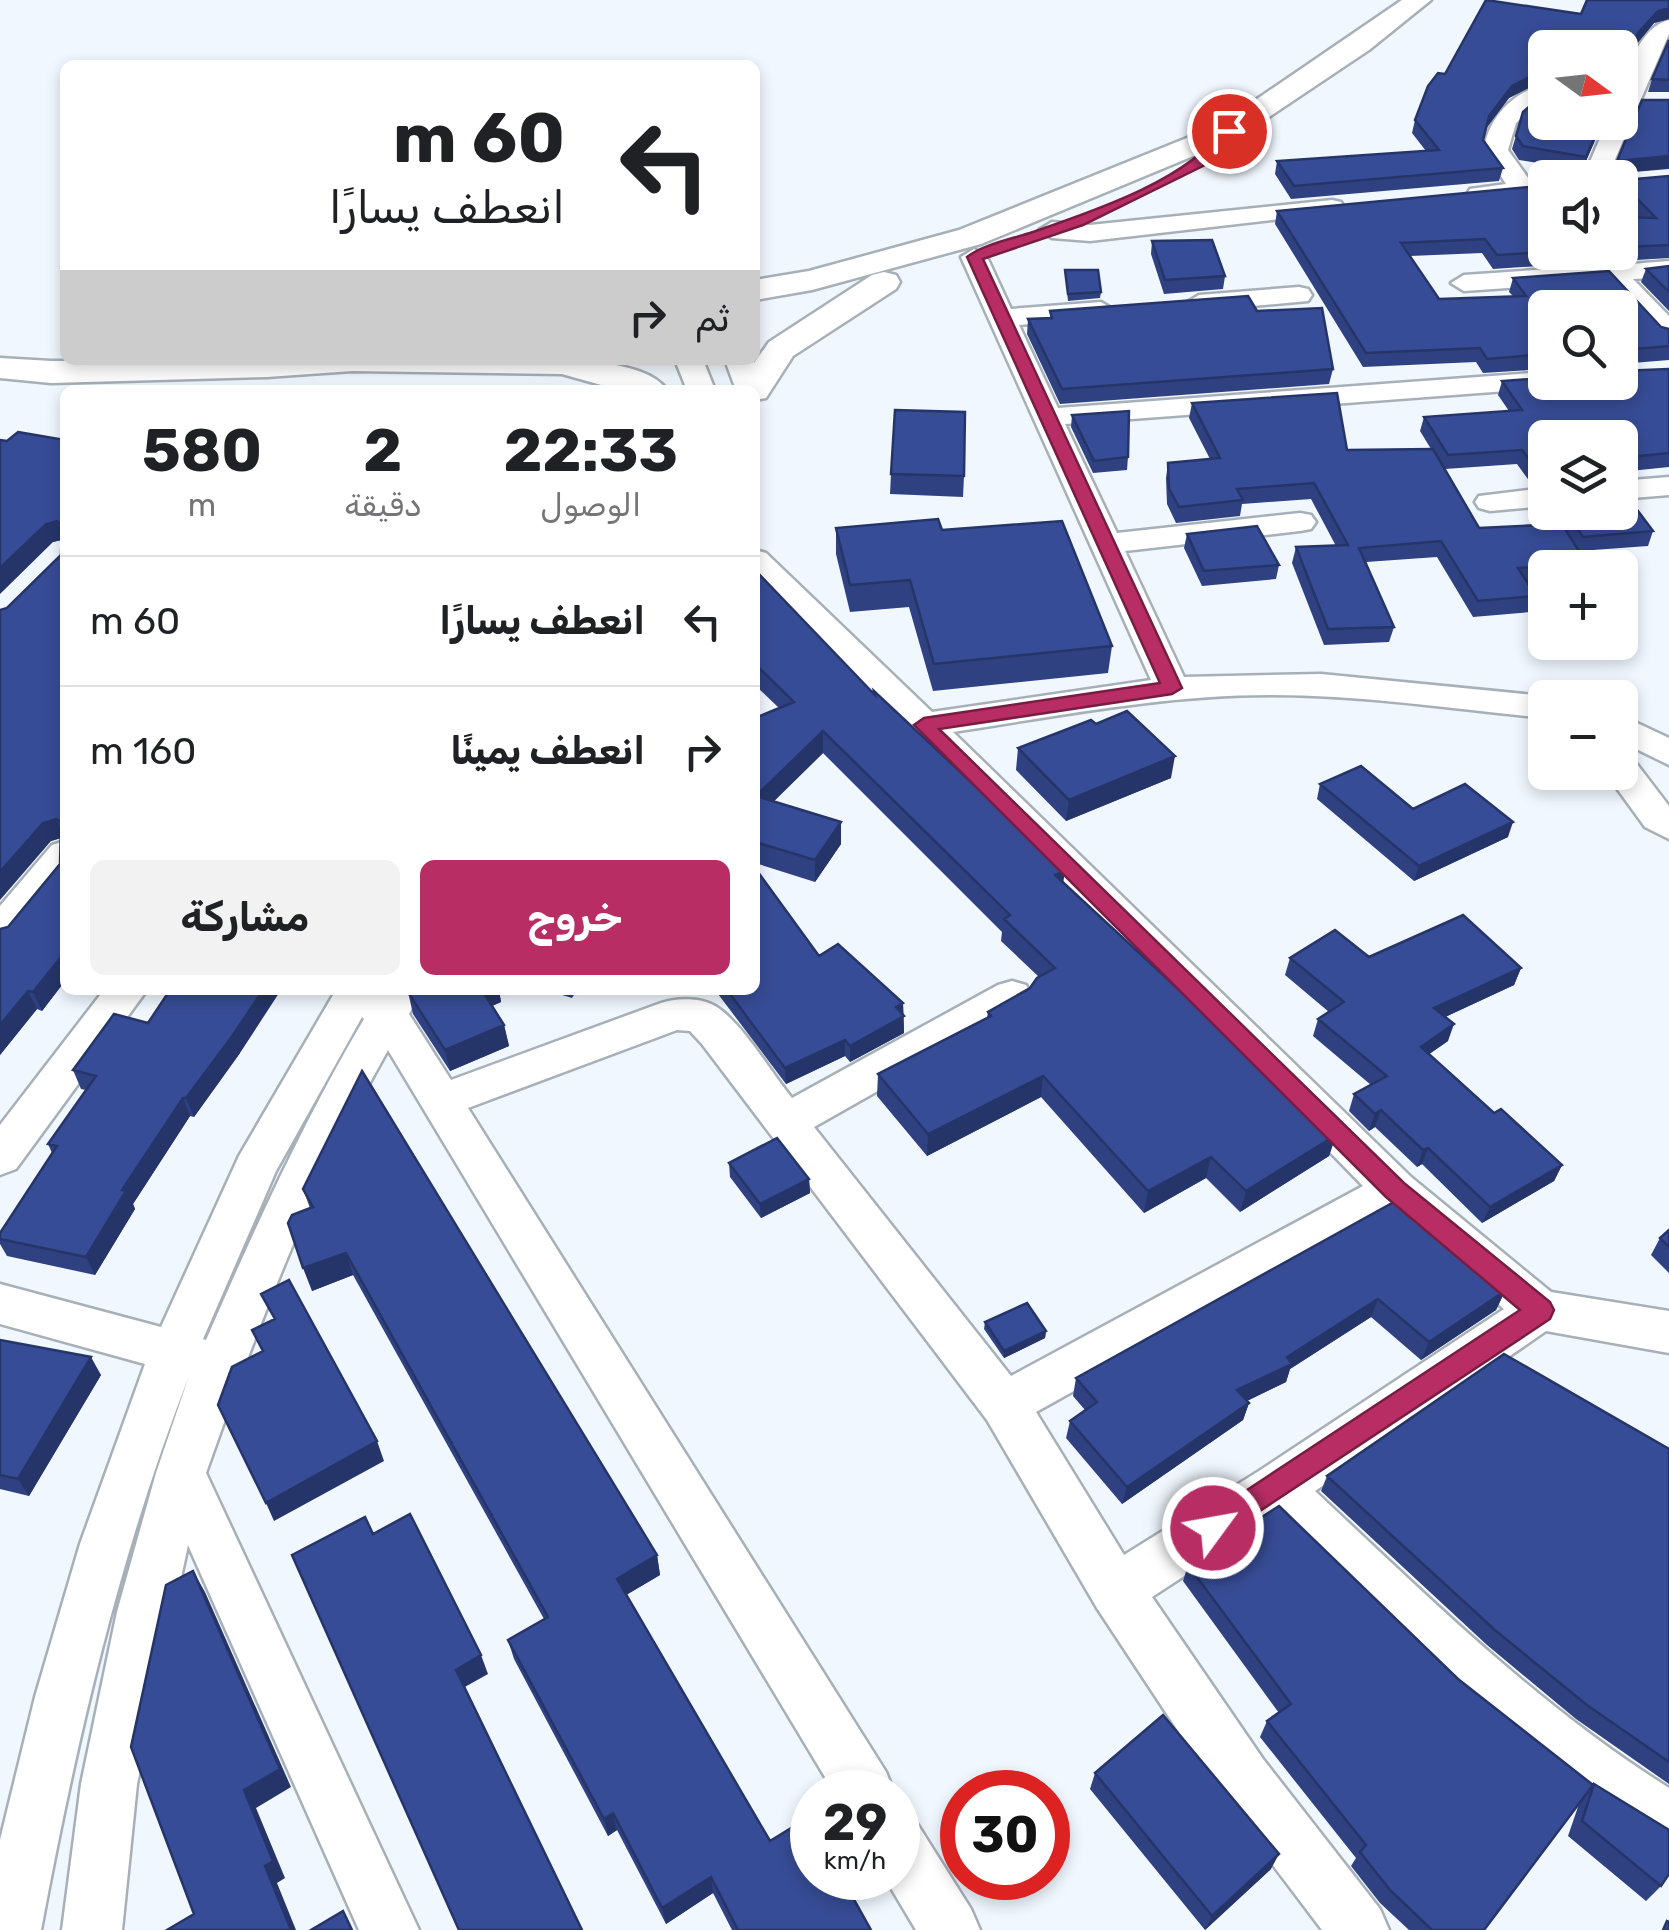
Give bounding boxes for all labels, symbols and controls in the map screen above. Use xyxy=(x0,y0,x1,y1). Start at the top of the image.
north arrow xyxy=(1528,30,1638,140)
map controls xyxy=(1528,30,1638,790)
pin xyxy=(1187,89,1272,174)
text: 60 m xyxy=(393,97,565,180)
icon: left xyxy=(600,100,730,230)
icon: arrive xyxy=(1202,104,1257,159)
button: sound xyxy=(1528,160,1638,270)
text: انعطف يسارًا xyxy=(329,181,565,234)
icon: right xyxy=(620,290,675,345)
button: search xyxy=(1528,290,1638,400)
text: ثم xyxy=(695,295,730,341)
text: 580 xyxy=(142,415,262,486)
text: 2 xyxy=(363,415,402,486)
text: 22:33 xyxy=(503,415,678,486)
button: layers xyxy=(1528,420,1638,530)
text: m xyxy=(188,486,216,524)
text: دقيقة xyxy=(344,486,421,524)
text: الوصول xyxy=(540,486,641,524)
button: + xyxy=(1528,550,1638,660)
icon: left xyxy=(675,594,730,649)
text: 60 m xyxy=(90,598,180,644)
text: انعطف يسارًا xyxy=(439,598,645,644)
button: − xyxy=(1528,680,1638,790)
icon: right xyxy=(675,724,730,779)
text: 160 m xyxy=(90,728,196,774)
text: انعطف يمينًا xyxy=(450,728,645,774)
button: مشاركة xyxy=(90,860,400,975)
button: خروج xyxy=(420,860,730,975)
position arrow xyxy=(1161,1476,1265,1580)
speed limit sign: 30 xyxy=(940,1770,1070,1900)
text: 29 xyxy=(823,1793,887,1853)
text: km/h xyxy=(824,1846,886,1875)

